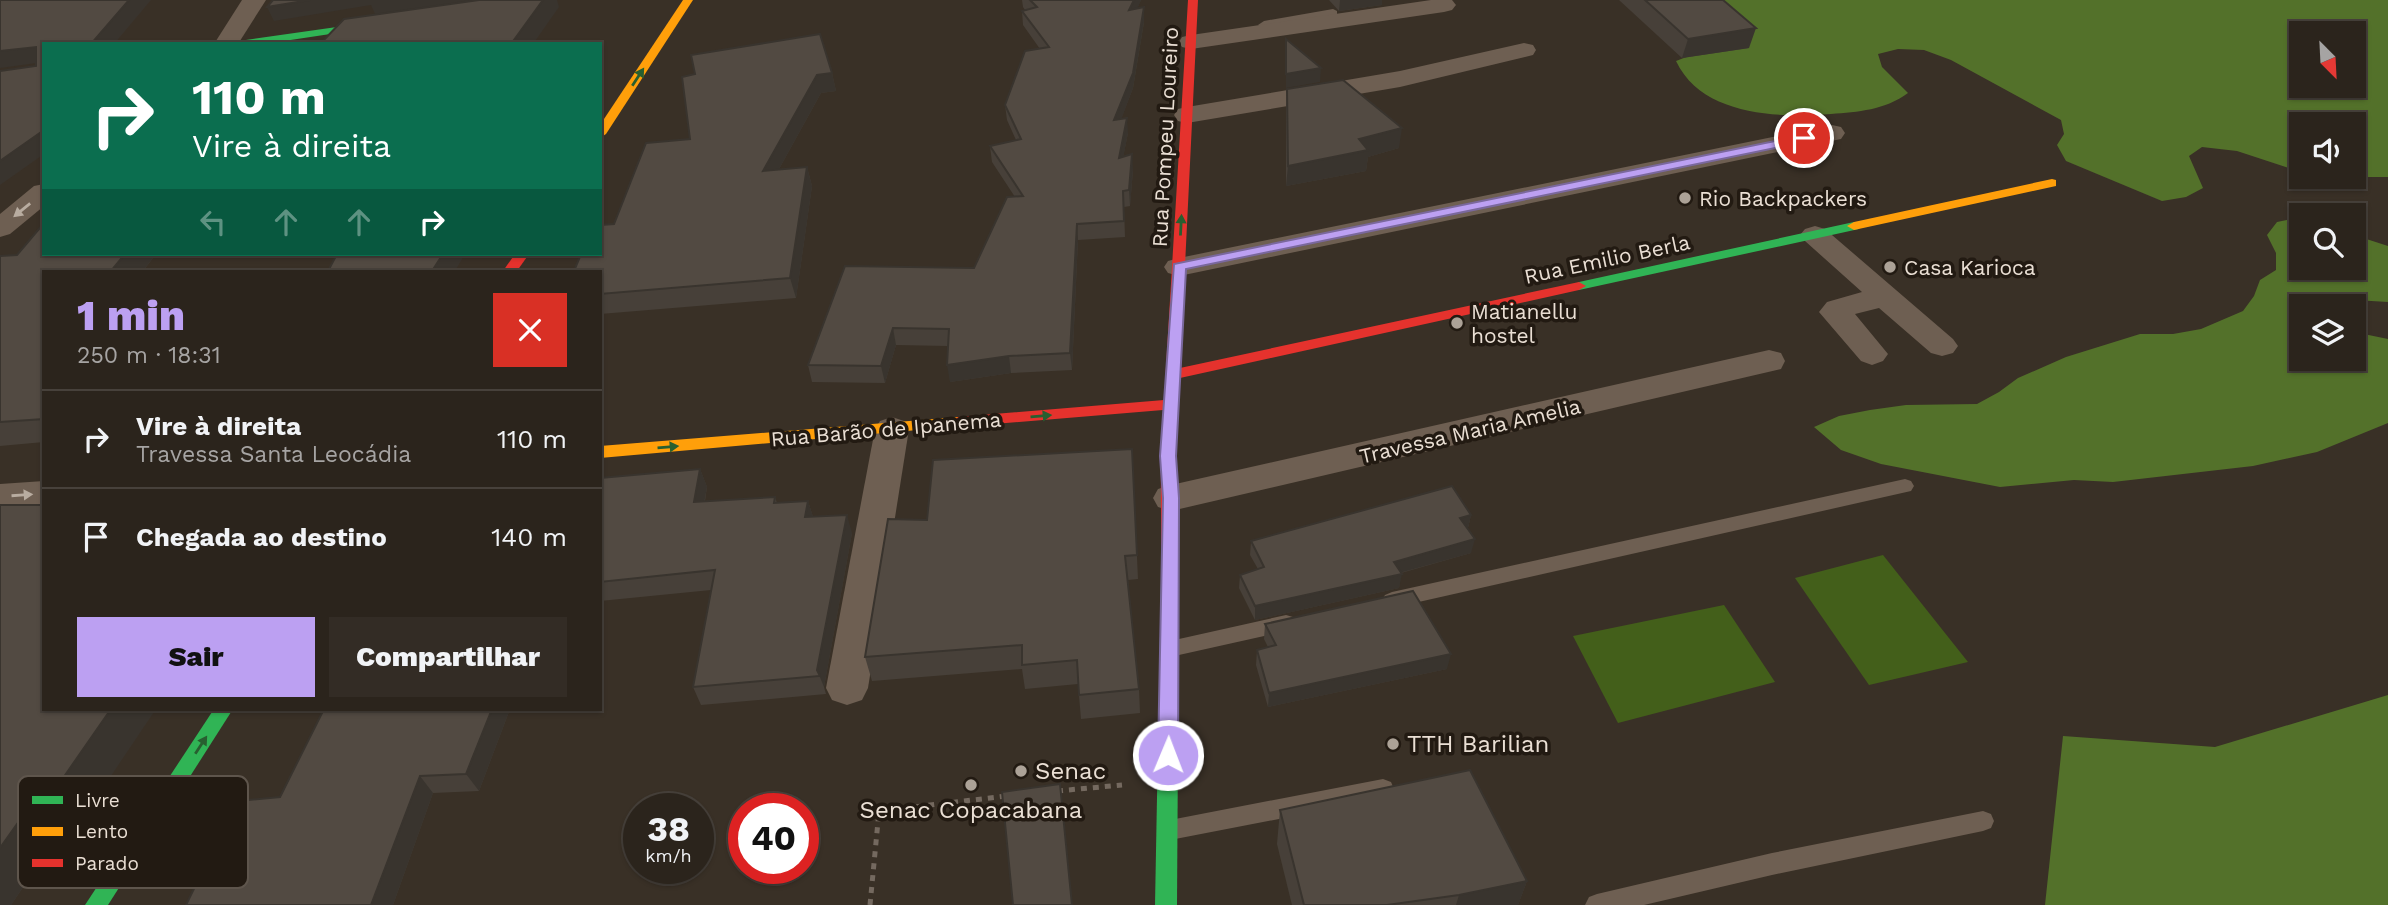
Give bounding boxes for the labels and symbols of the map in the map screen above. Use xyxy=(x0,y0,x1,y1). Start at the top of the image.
north arrow xyxy=(2289,21,2366,98)
street label: Rua Pompeu Loureiro xyxy=(1147,26,1183,248)
one-way arrow xyxy=(631,67,644,87)
pin xyxy=(1774,108,1834,168)
place label: Rio Backpackers xyxy=(1699,186,1867,211)
marker: Rio Backpackers xyxy=(1677,190,1693,206)
one-way arrow xyxy=(13,202,30,217)
one-way arrow xyxy=(1176,214,1187,236)
street label: Rua Emilio Berla xyxy=(1522,229,1692,289)
place label: Casa Karioca xyxy=(1904,255,2036,280)
marker: Casa Karioca xyxy=(1882,259,1898,275)
place label: Matianellu hostel xyxy=(1471,299,1577,348)
marker: Matianellu hostel xyxy=(1449,315,1465,331)
street label: Travessa Maria Amelia xyxy=(1357,393,1583,469)
street label: Rua Barão de Ipanema xyxy=(770,406,1002,452)
one-way arrow xyxy=(1031,410,1053,421)
one-way arrow xyxy=(657,441,679,452)
one-way arrow xyxy=(11,489,33,500)
position arrow xyxy=(1131,718,1205,792)
place label: TTH Barilian xyxy=(1407,730,1549,758)
one-way arrow xyxy=(194,736,207,755)
marker: TTH Barilian xyxy=(1385,736,1401,752)
place label: Senac xyxy=(1035,757,1106,785)
marker: Senac xyxy=(1013,763,1029,779)
legend xyxy=(18,776,248,888)
marker: Senac Copacabana xyxy=(963,777,979,793)
text: Livre xyxy=(75,789,120,812)
speed limit sign: 40 xyxy=(728,793,819,884)
place label: Senac Copacabana xyxy=(860,796,1082,824)
text: Lento xyxy=(75,820,128,843)
text: Parado xyxy=(75,852,139,875)

